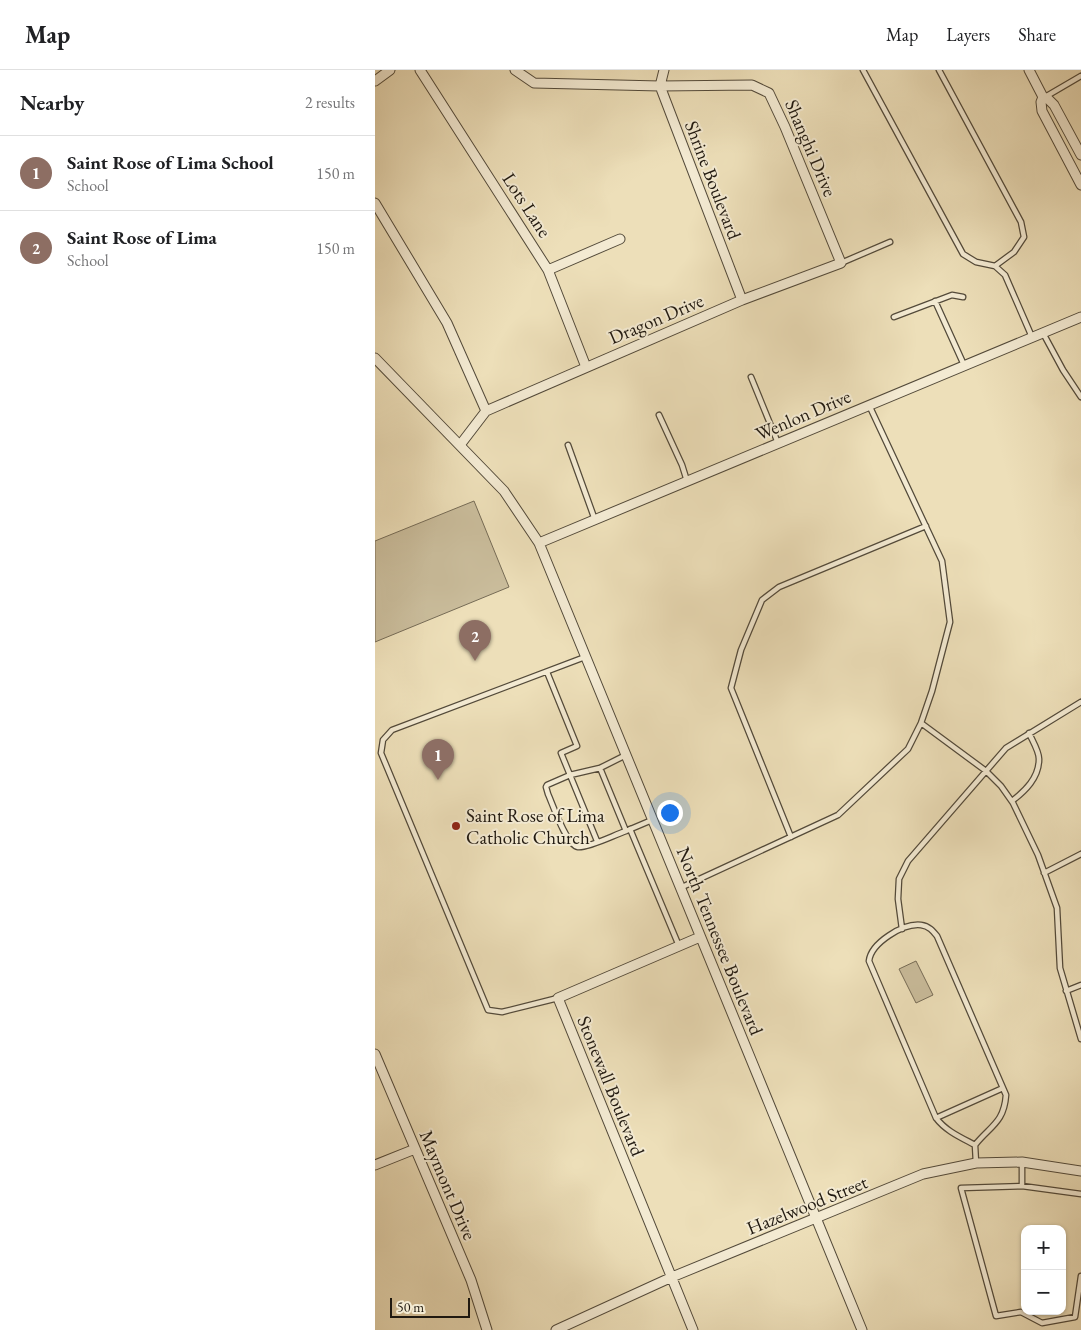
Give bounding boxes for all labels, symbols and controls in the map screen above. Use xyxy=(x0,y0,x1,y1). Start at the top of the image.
text: Map xyxy=(25,19,70,50)
text: Map xyxy=(886,23,918,46)
text: Layers xyxy=(946,23,990,46)
text: Share xyxy=(1018,23,1056,46)
text: Nearby xyxy=(20,89,84,116)
text: 2 results xyxy=(305,92,355,113)
street label: Shanghi Drive xyxy=(779,96,843,200)
street label: Shrine Boulevard xyxy=(679,117,747,243)
text: Saint Rose of Lima School xyxy=(67,150,274,175)
text: 1 xyxy=(32,163,40,184)
text: 150 m xyxy=(316,163,355,184)
street label: Lots Lane xyxy=(497,168,557,242)
text: School xyxy=(67,175,109,196)
text: Saint Rose of Lima xyxy=(67,225,217,250)
text: 2 xyxy=(32,238,40,259)
text: 150 m xyxy=(316,238,355,259)
text: School xyxy=(67,250,109,271)
street label: Dragon Drive xyxy=(605,288,707,350)
street label: Wenlon Drive xyxy=(751,384,855,446)
pin: 2 xyxy=(459,620,491,661)
pin: 1 xyxy=(422,739,454,780)
your location xyxy=(657,800,683,826)
place label: Saint Rose of Lima Catholic Church xyxy=(466,803,605,850)
marker: Saint Rose of Lima Catholic Church xyxy=(450,820,462,832)
street label: North Tennessee Boulevard xyxy=(671,843,769,1039)
street label: Stonewall Boulevard xyxy=(572,1012,651,1160)
street label: Maymont Drive xyxy=(414,1126,482,1244)
street label: Hazelwood Street xyxy=(743,1169,871,1241)
map controls xyxy=(1021,1225,1066,1315)
button: + xyxy=(1021,1225,1066,1270)
button: − xyxy=(1021,1270,1066,1315)
scale bar xyxy=(390,1295,470,1318)
text: 50 m xyxy=(397,1298,424,1316)

